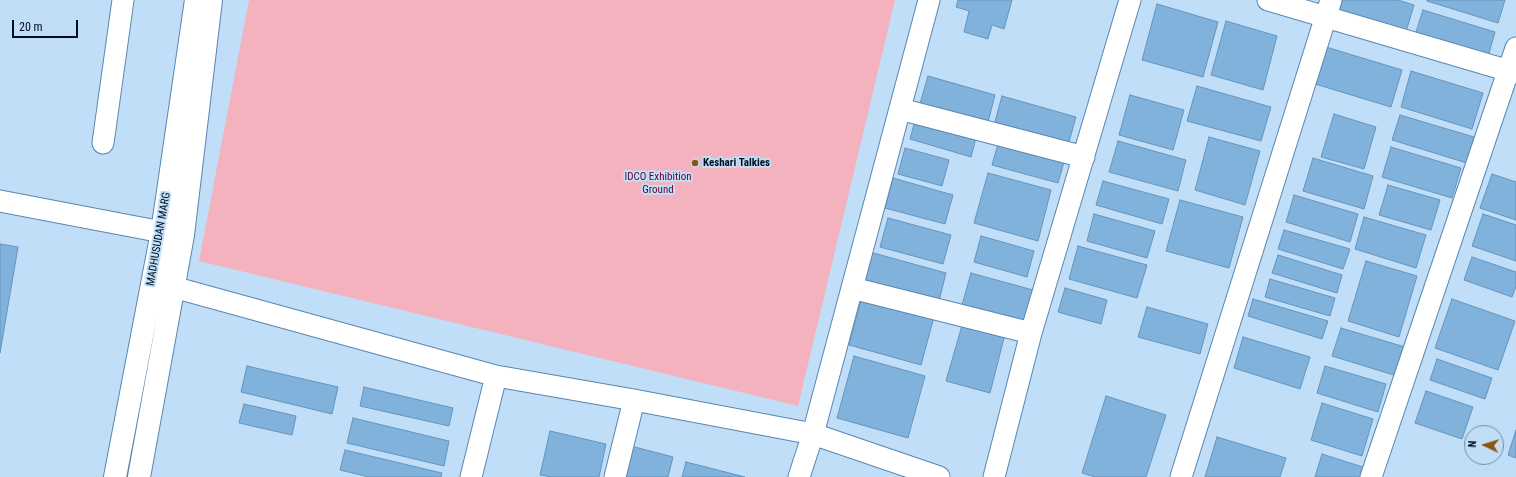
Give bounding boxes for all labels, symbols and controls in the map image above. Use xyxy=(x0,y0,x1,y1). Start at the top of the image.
scale bar xyxy=(14,12,80,38)
text: 20 m xyxy=(19,20,43,34)
place label: Keshari Talkies xyxy=(703,156,770,170)
marker: Keshari Talkies xyxy=(690,158,700,168)
park label: IDCO Exhibition Ground xyxy=(624,170,692,196)
street label: MADHUSUDAN MARG xyxy=(144,191,174,287)
north arrow xyxy=(1464,425,1504,465)
text: N xyxy=(1466,440,1479,448)

